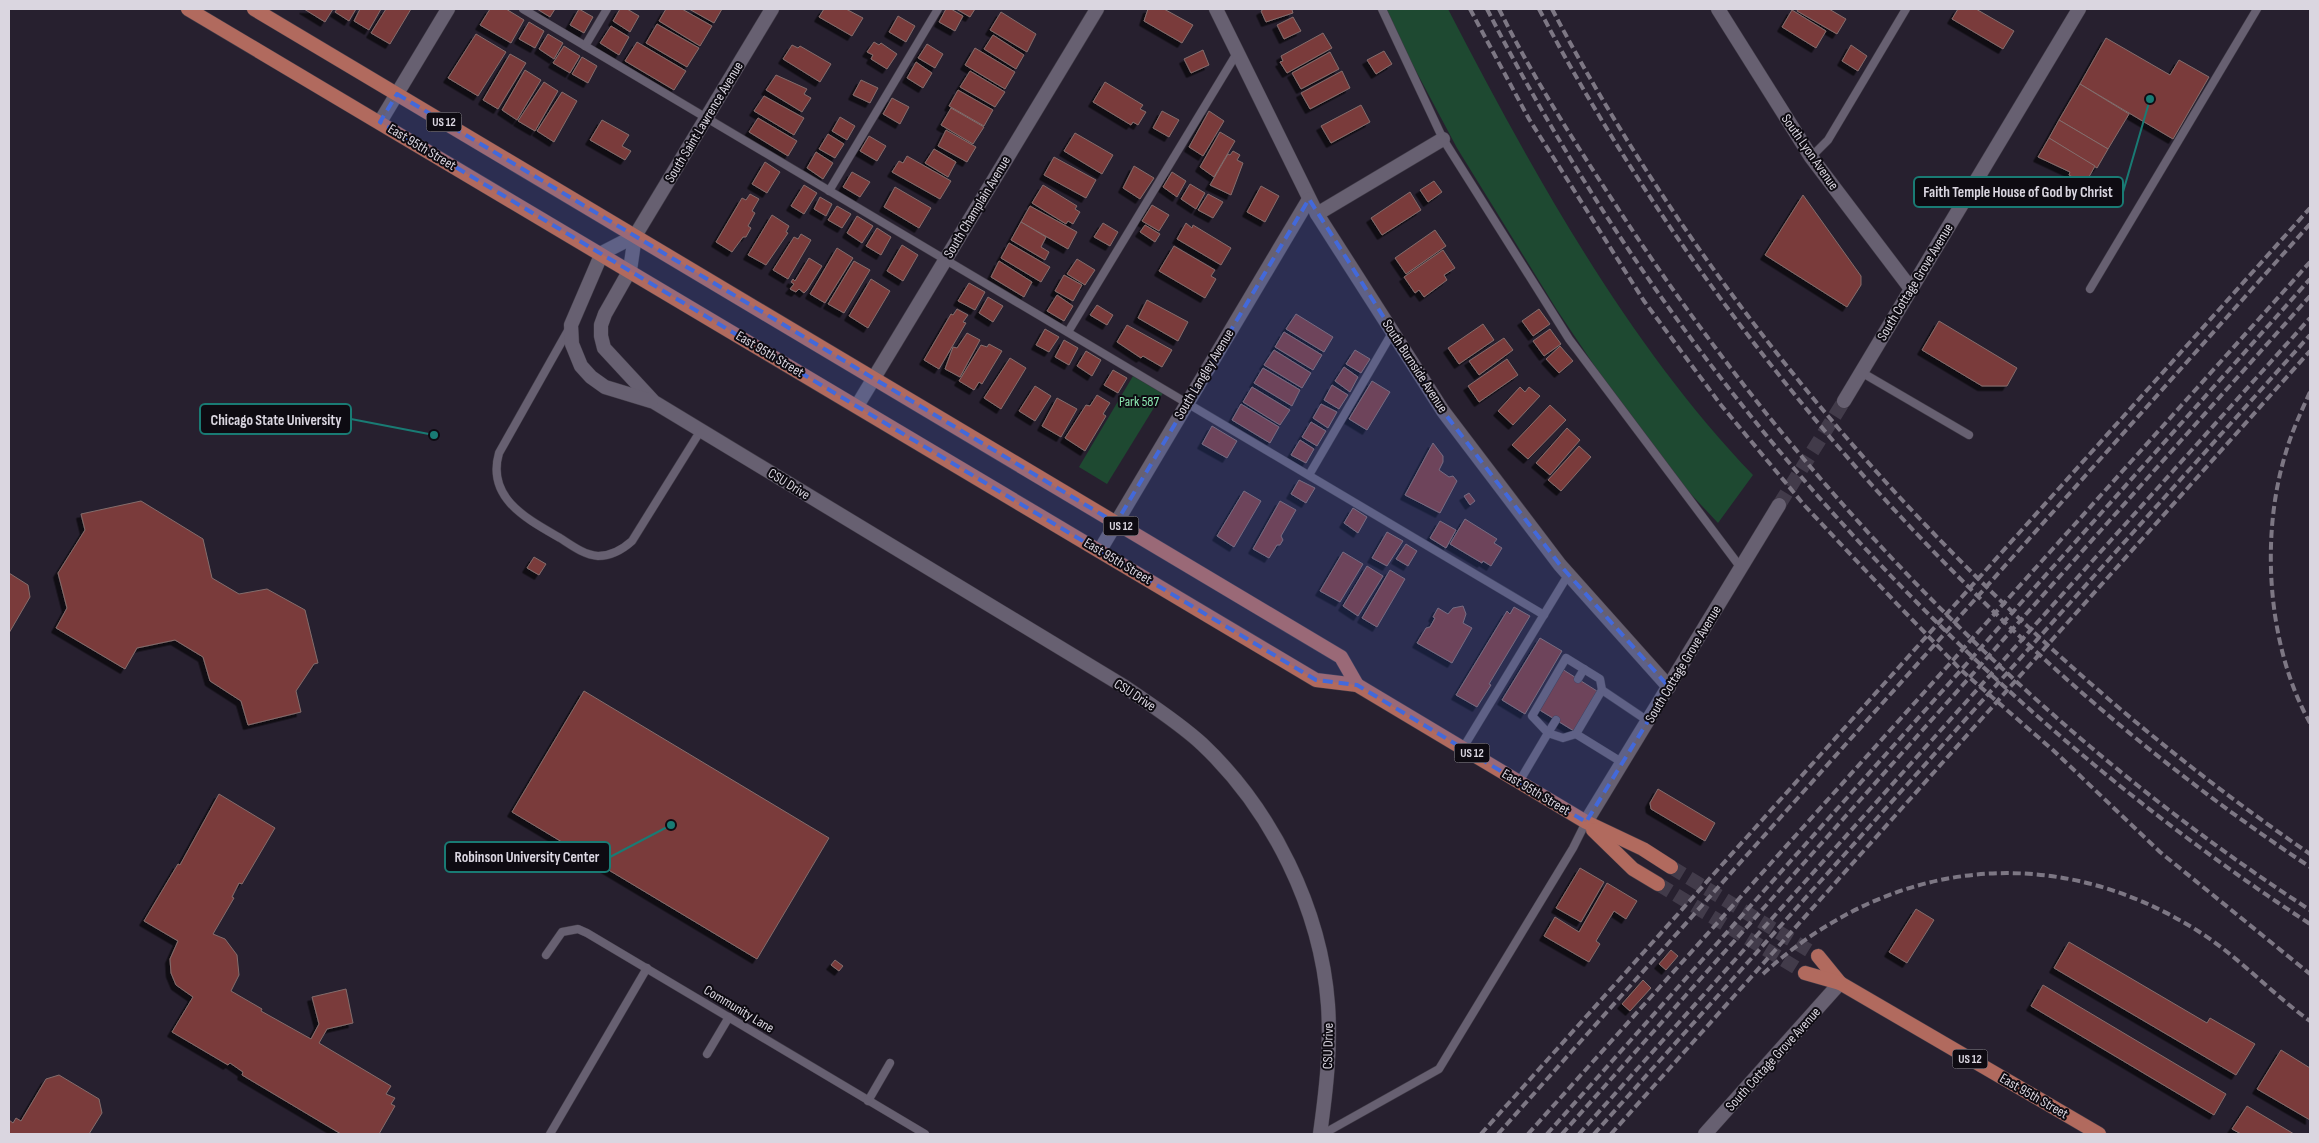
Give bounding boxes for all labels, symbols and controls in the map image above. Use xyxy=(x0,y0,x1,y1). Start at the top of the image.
street label: South Saint Lawrence Avenue xyxy=(661,58,747,186)
street label: South Lyon Avenue xyxy=(1778,111,1842,193)
road number: US 12 xyxy=(426,112,462,132)
street label: East 95th Street xyxy=(385,120,459,174)
street label: South Champlain Avenue xyxy=(940,153,1014,261)
callout: Faith Temple House of God by Christ xyxy=(1914,177,2123,207)
text: Faith Temple House of God by Christ xyxy=(1923,183,2113,202)
street label: South Cottage Grove Avenue xyxy=(1873,220,1957,344)
street label: South Burnside Avenue xyxy=(1379,316,1451,416)
street label: South Langley Avenue xyxy=(1170,326,1238,422)
street label: East 95th Street xyxy=(733,327,807,381)
park label: Park 587 xyxy=(1119,393,1159,410)
callout: Chicago State University xyxy=(200,404,351,434)
text: Chicago State University xyxy=(210,411,342,430)
street label: CSU Drive xyxy=(765,464,813,504)
road number: US 12 xyxy=(1104,516,1138,536)
street label: East 95th Street xyxy=(1081,534,1155,588)
street label: South Cottage Grove Avenue xyxy=(1641,602,1725,726)
street label: CSU Drive xyxy=(1111,675,1159,715)
road number: US 12 xyxy=(1454,744,1490,762)
street label: East 95th Street xyxy=(1499,765,1573,819)
callout: Robinson University Center xyxy=(445,842,610,872)
text: Robinson University Center xyxy=(454,848,600,867)
street label: Community Lane xyxy=(701,981,777,1037)
street label: South Cottage Grove Avenue xyxy=(1722,1004,1824,1114)
street label: CSU Drive xyxy=(1319,1023,1337,1069)
road number: US 12 xyxy=(1952,1050,1988,1068)
street label: East 95th Street xyxy=(1997,1070,2071,1122)

